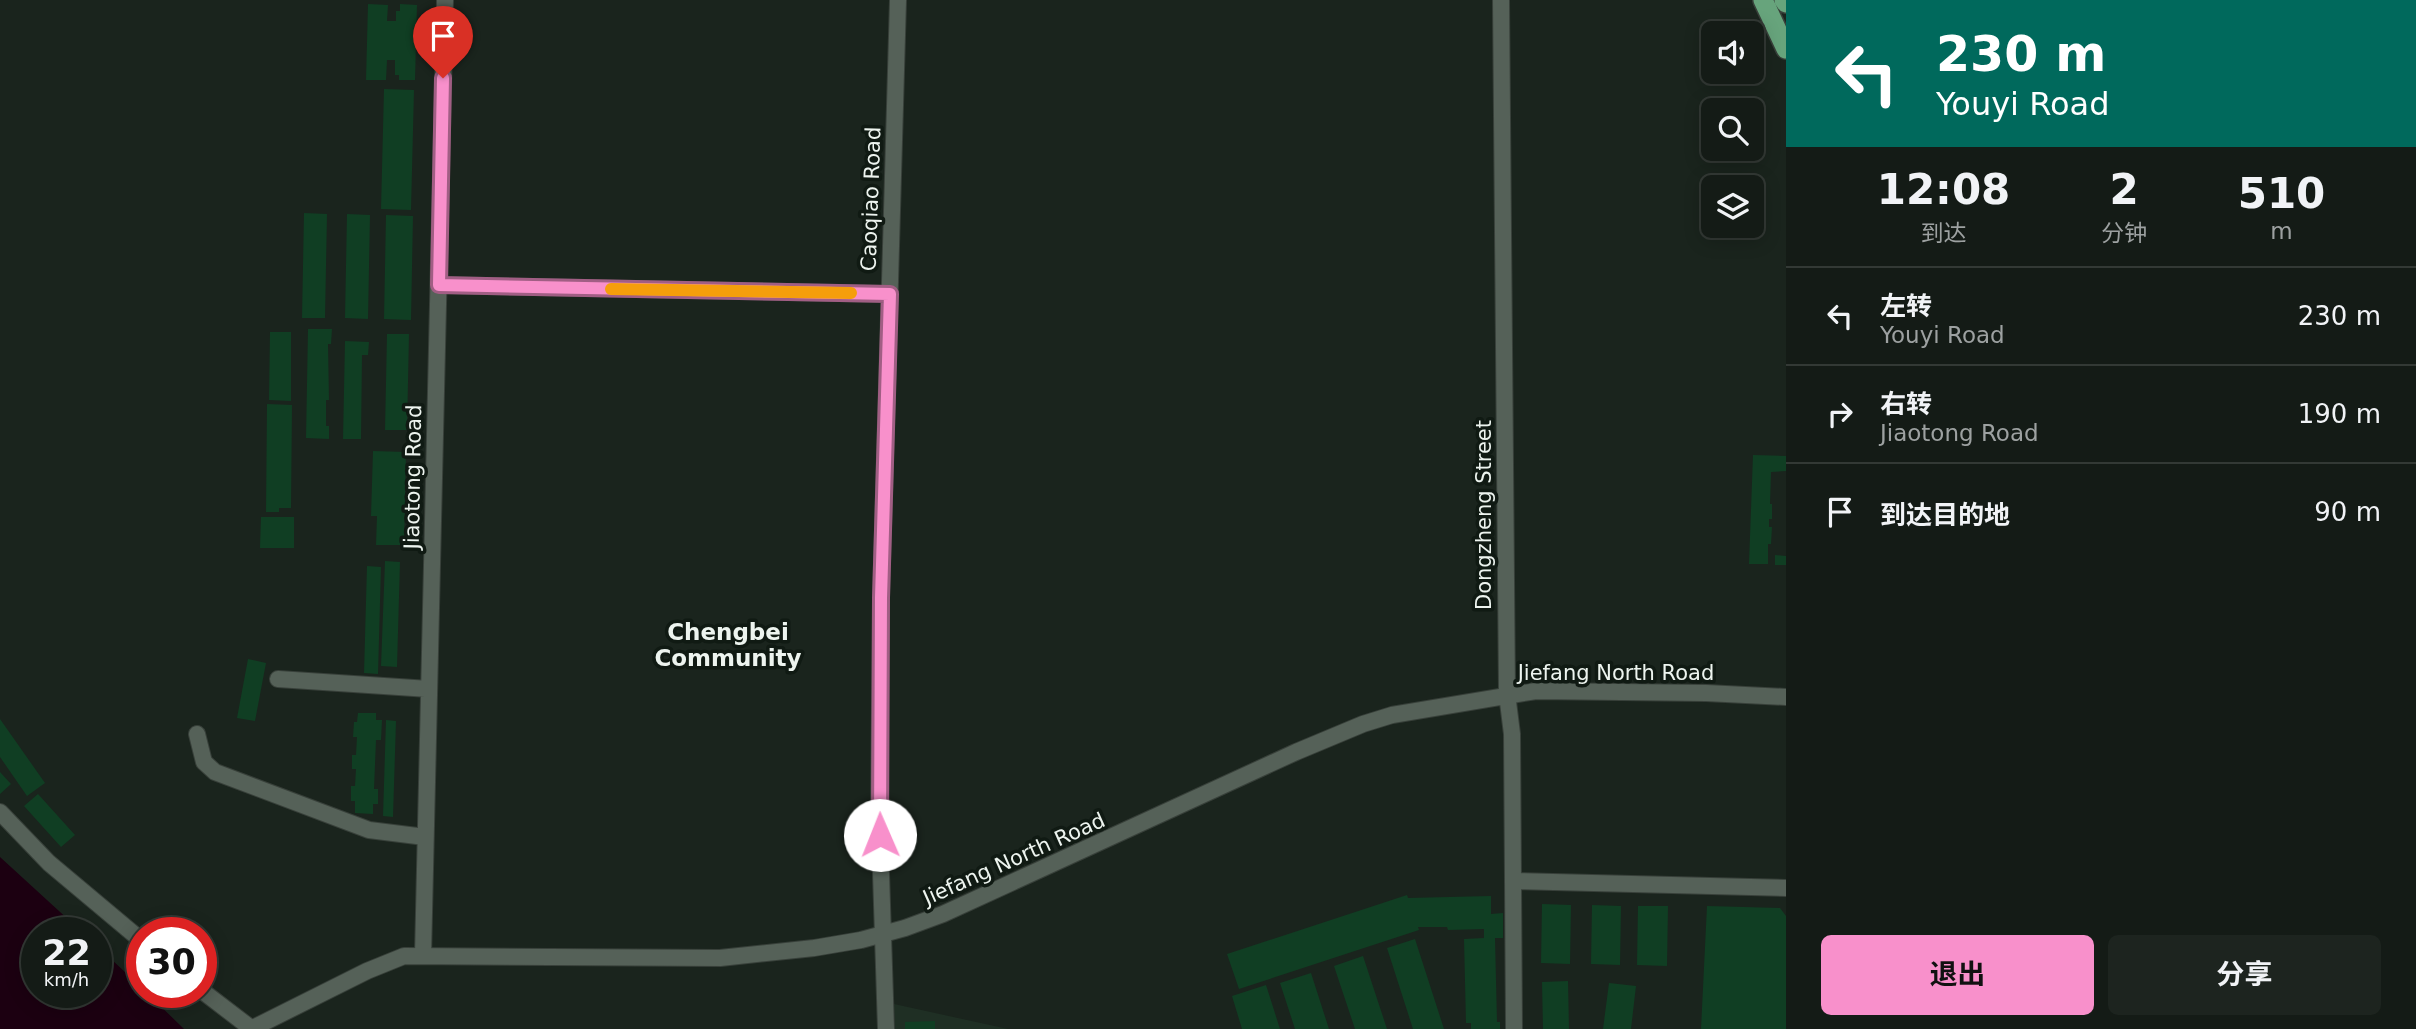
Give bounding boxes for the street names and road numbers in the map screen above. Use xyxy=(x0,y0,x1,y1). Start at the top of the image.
street label: Caoqiao Road xyxy=(856,126,886,272)
street label: Jiaotong Road xyxy=(400,404,426,552)
street label: Dongzheng Street xyxy=(1472,420,1496,610)
street label: Jiefang North Road xyxy=(1516,661,1714,685)
street label: Jiefang North Road xyxy=(917,808,1109,911)

